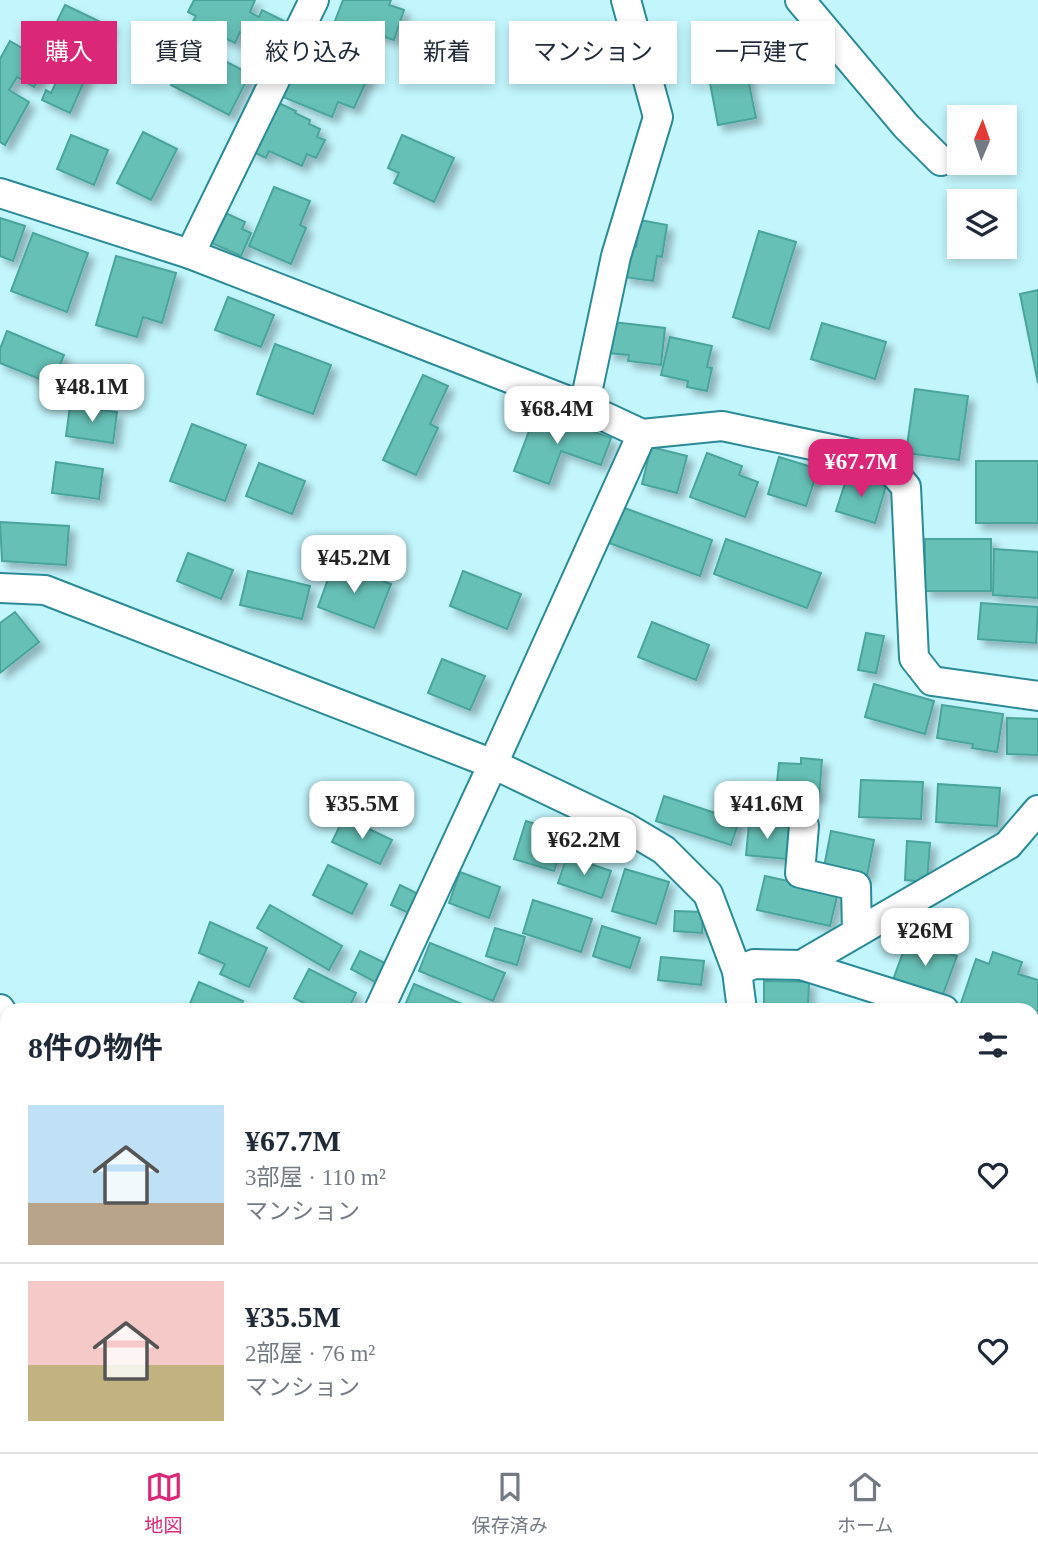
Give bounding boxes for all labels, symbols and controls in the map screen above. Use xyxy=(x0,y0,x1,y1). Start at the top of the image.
chip: 購入 xyxy=(21,21,117,84)
chip: 賃貸 xyxy=(131,21,227,84)
chip: 絞り込み xyxy=(241,21,385,84)
chip: 新着 xyxy=(399,21,495,84)
chip: マンション xyxy=(509,21,677,84)
chip: 一戸建て xyxy=(691,21,835,84)
north arrow xyxy=(947,105,1017,175)
map controls xyxy=(947,105,1017,259)
button: layers xyxy=(947,189,1017,259)
pin: ¥48.1M xyxy=(35,364,149,424)
text: ¥48.1M xyxy=(55,374,129,399)
pin: ¥68.4M xyxy=(500,386,614,446)
text: ¥68.4M xyxy=(520,396,594,421)
pin: ¥67.7M xyxy=(804,440,918,499)
text: ¥67.7M xyxy=(824,449,898,474)
pin: ¥45.2M xyxy=(297,536,411,595)
text: ¥45.2M xyxy=(317,545,391,570)
pin: ¥35.5M xyxy=(305,782,419,841)
pin: ¥41.6M xyxy=(710,782,824,841)
text: ¥35.5M xyxy=(325,791,399,816)
text: ¥41.6M xyxy=(730,791,804,816)
pin: ¥62.2M xyxy=(527,818,641,877)
text: ¥62.2M xyxy=(547,827,621,852)
pin: ¥26M xyxy=(884,908,966,968)
text: ¥26M xyxy=(897,918,953,943)
icon: filters xyxy=(974,1026,1012,1064)
text: 8件の物件 xyxy=(28,1031,163,1064)
text: ¥67.7M xyxy=(245,1124,341,1157)
icon: home xyxy=(84,1133,168,1217)
icon: heart xyxy=(974,1156,1012,1194)
text: 3部屋 · 110 m² xyxy=(245,1165,386,1190)
text: マンション xyxy=(245,1199,360,1224)
text: ¥35.5M xyxy=(245,1300,341,1333)
icon: home xyxy=(84,1309,168,1393)
icon: heart xyxy=(974,1332,1012,1370)
text: 2部屋 · 76 m² xyxy=(245,1341,375,1366)
text: マンション xyxy=(245,1375,360,1400)
tab: 地図 xyxy=(145,1468,183,1537)
tab: 保存済み xyxy=(472,1468,548,1537)
tab: ホーム xyxy=(837,1468,893,1537)

